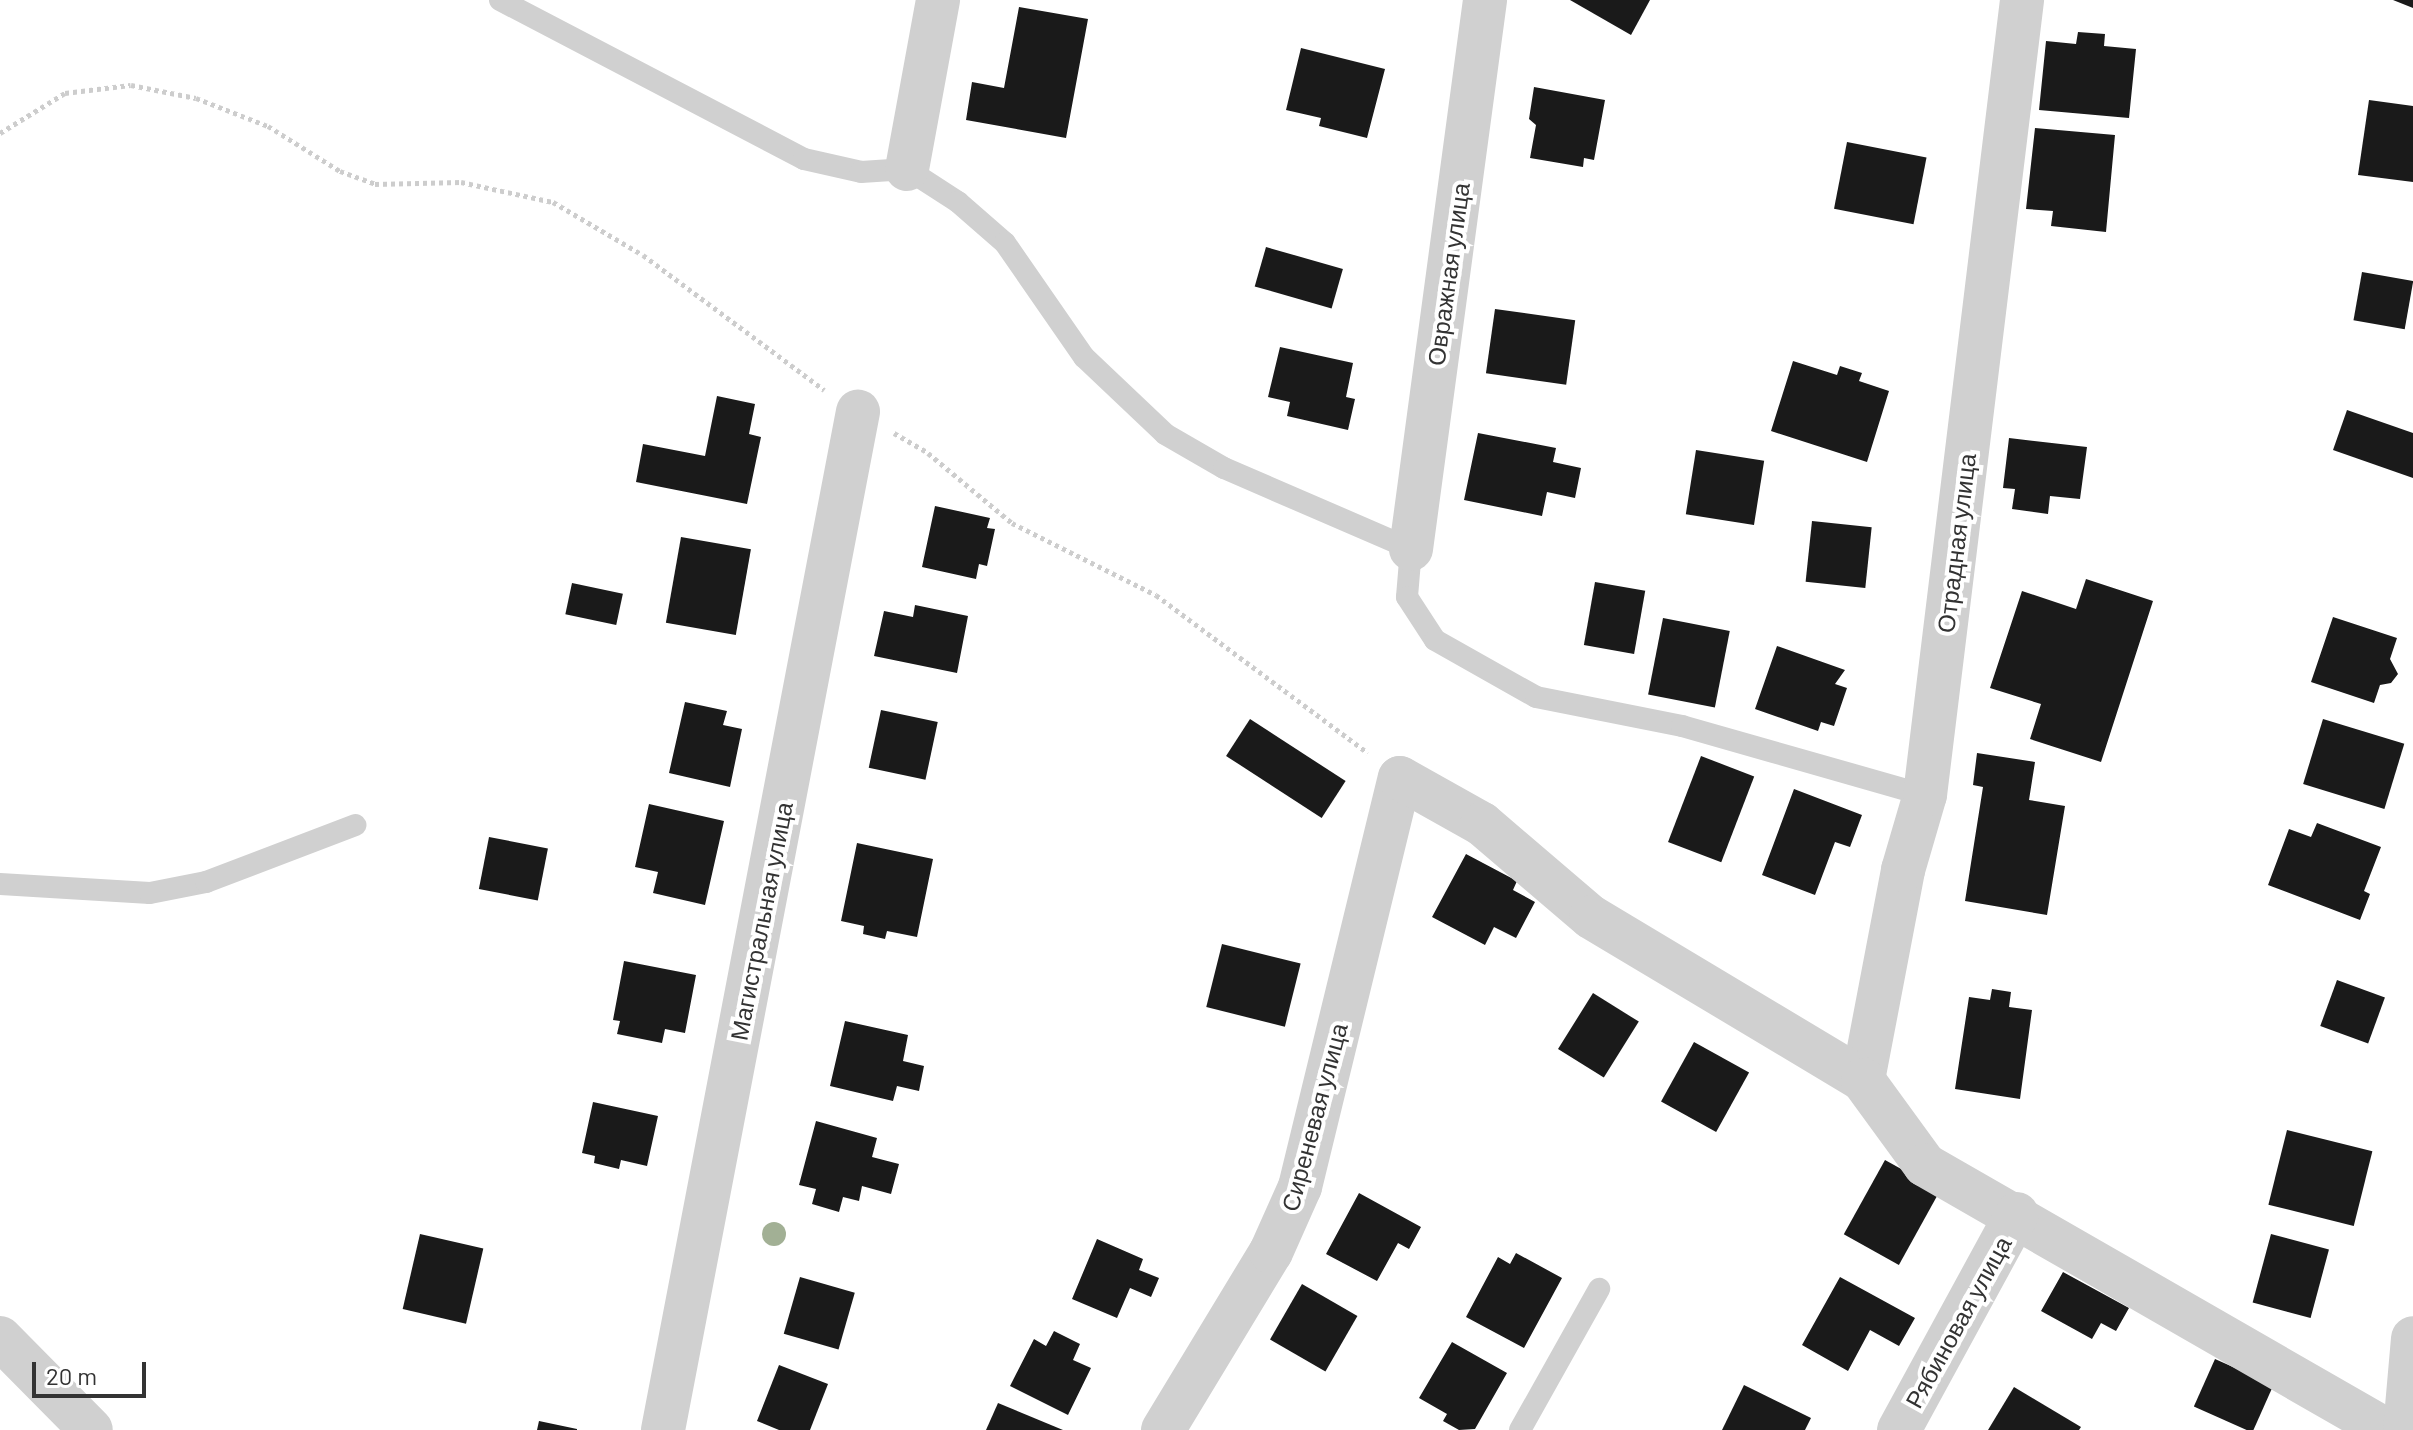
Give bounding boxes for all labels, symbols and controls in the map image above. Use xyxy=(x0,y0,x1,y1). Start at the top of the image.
street label: Овражная улица xyxy=(1421,181,1475,367)
street label: Отрадная улица xyxy=(1931,452,1981,634)
street label: Магистральная улица xyxy=(724,799,798,1043)
street label: Сиреневая улица xyxy=(1275,1020,1353,1214)
street label: Рябиновая улица xyxy=(1899,1231,2017,1413)
scale bar xyxy=(36,1346,150,1396)
text: 20 m xyxy=(46,1361,97,1390)

